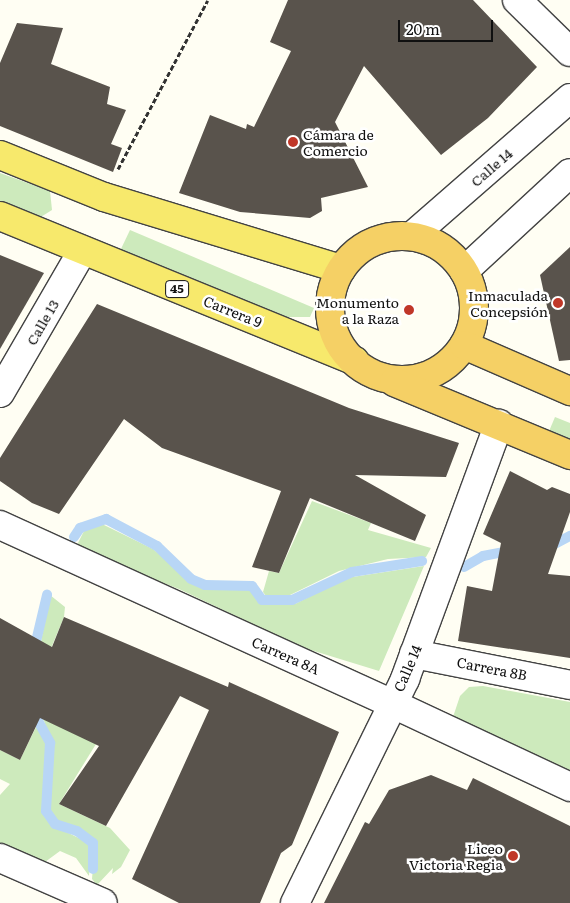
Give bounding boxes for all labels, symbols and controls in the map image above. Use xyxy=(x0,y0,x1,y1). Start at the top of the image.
scale bar xyxy=(400,10,495,42)
text: 20 m xyxy=(406,17,440,40)
place label: Cámara de Comercio xyxy=(303,126,374,158)
marker: Cámara de Comercio xyxy=(287,136,299,148)
street label: Calle 14 xyxy=(467,144,515,190)
road number: 45 xyxy=(164,280,190,298)
place label: Inmaculada Concepsión xyxy=(468,287,548,320)
street label: Carrera 9 xyxy=(201,292,265,330)
place label: Monumento a la Raza xyxy=(316,294,399,326)
street label: Calle 13 xyxy=(22,296,62,348)
marker: Inmaculada Concepsión xyxy=(552,297,564,309)
marker: Monumento a la Raza xyxy=(403,304,415,316)
street label: Carrera 8A xyxy=(250,633,322,677)
street label: Calle 14 xyxy=(390,642,424,694)
street label: Carrera 8B xyxy=(455,653,529,683)
place label: Liceo Victoria Regia xyxy=(409,840,503,872)
marker: Liceo Victoria Regia xyxy=(507,850,519,862)

